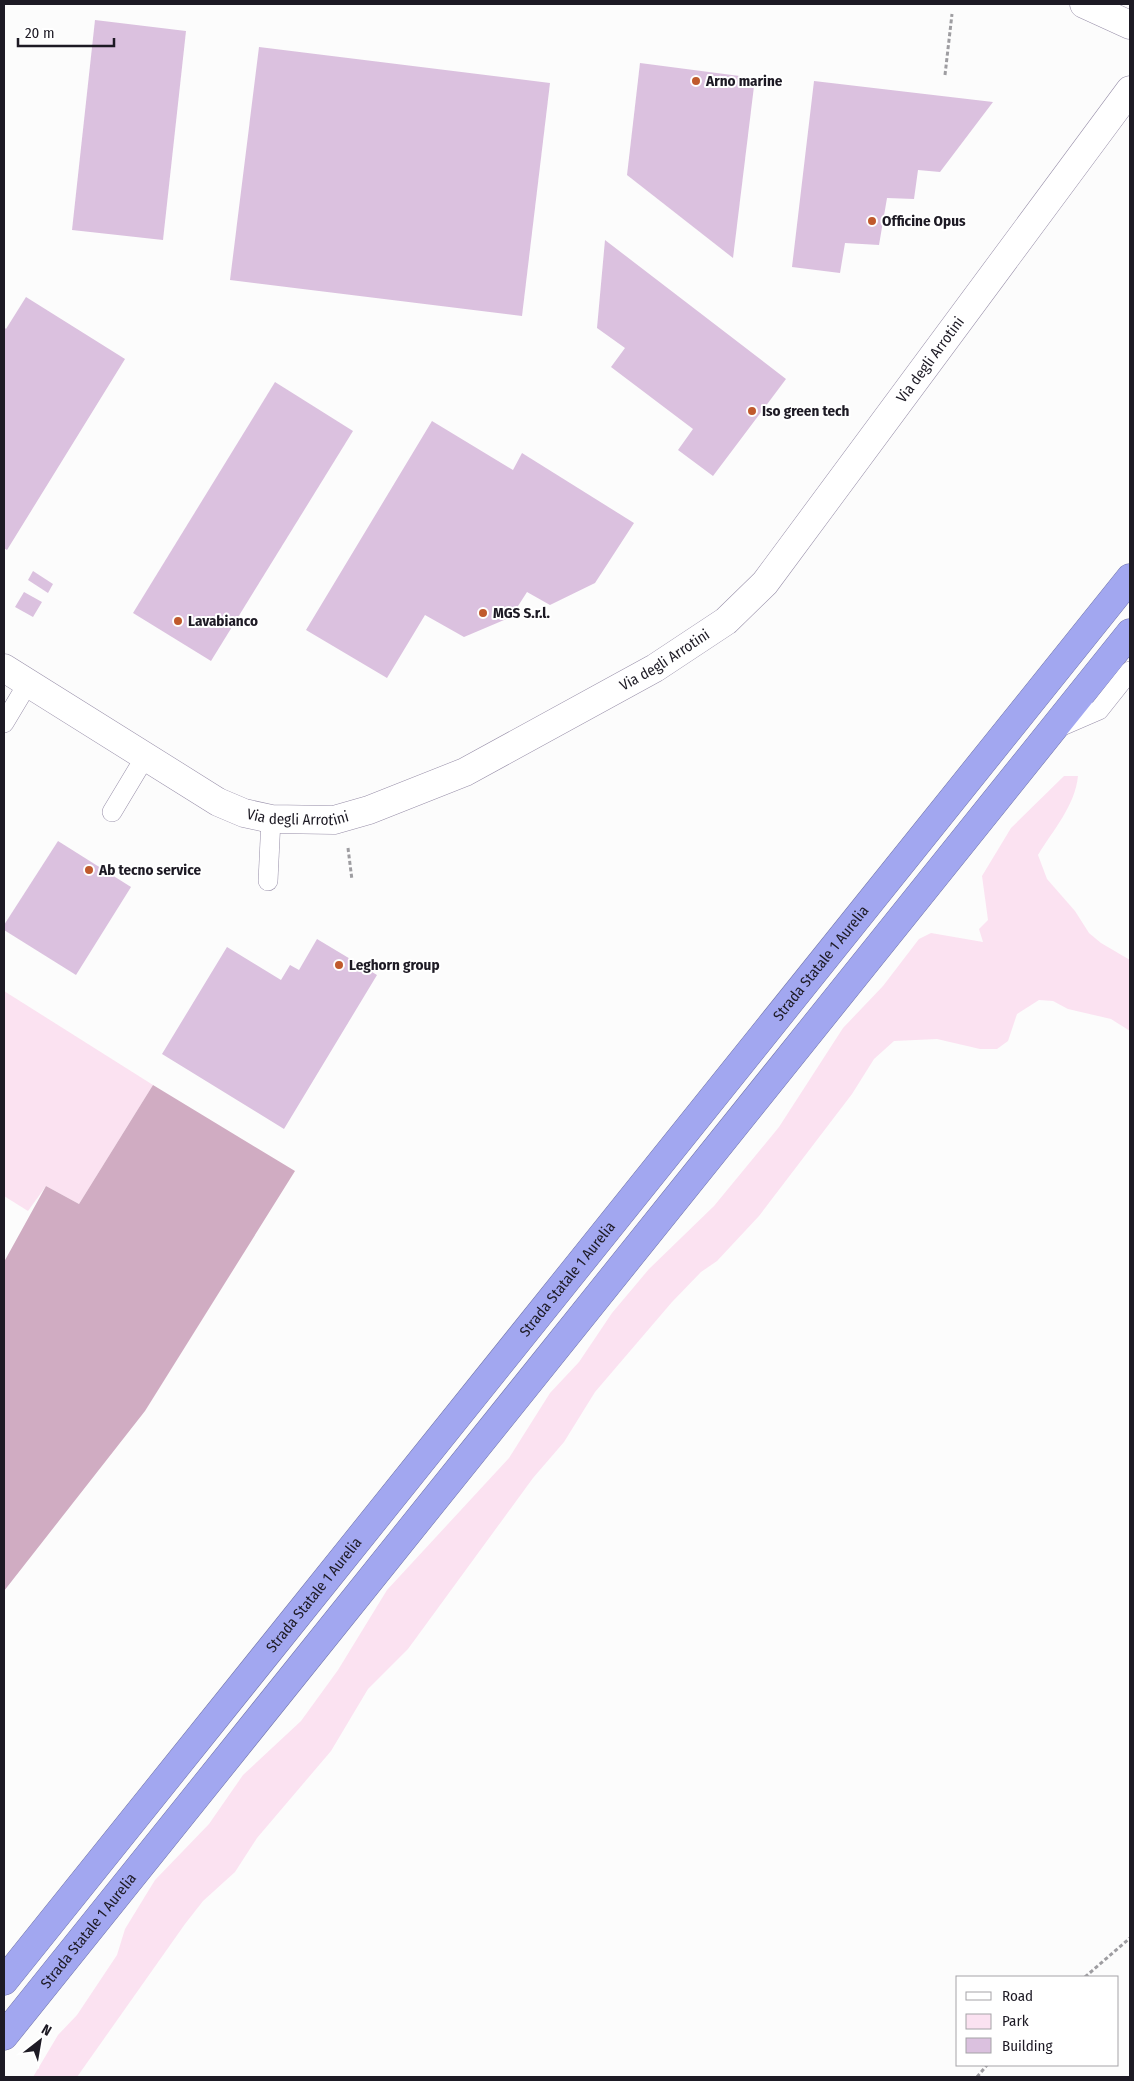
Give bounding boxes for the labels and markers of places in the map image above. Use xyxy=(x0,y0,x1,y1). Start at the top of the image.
place label: Arno marine xyxy=(705,72,783,90)
marker: Arno marine xyxy=(690,75,702,87)
place label: Officine Opus xyxy=(882,212,966,230)
marker: Officine Opus xyxy=(866,215,878,227)
place label: Iso green tech xyxy=(762,402,850,420)
marker: Iso green tech xyxy=(746,405,758,417)
place label: MGS S.r.l. xyxy=(493,604,551,622)
marker: MGS S.r.l. xyxy=(477,607,489,619)
place label: Lavabianco xyxy=(188,612,258,630)
marker: Lavabianco xyxy=(172,615,184,627)
place label: Ab tecno service xyxy=(98,861,201,879)
marker: Ab tecno service xyxy=(83,864,95,876)
place label: Leghorn group xyxy=(349,956,440,974)
marker: Leghorn group xyxy=(333,959,345,971)

